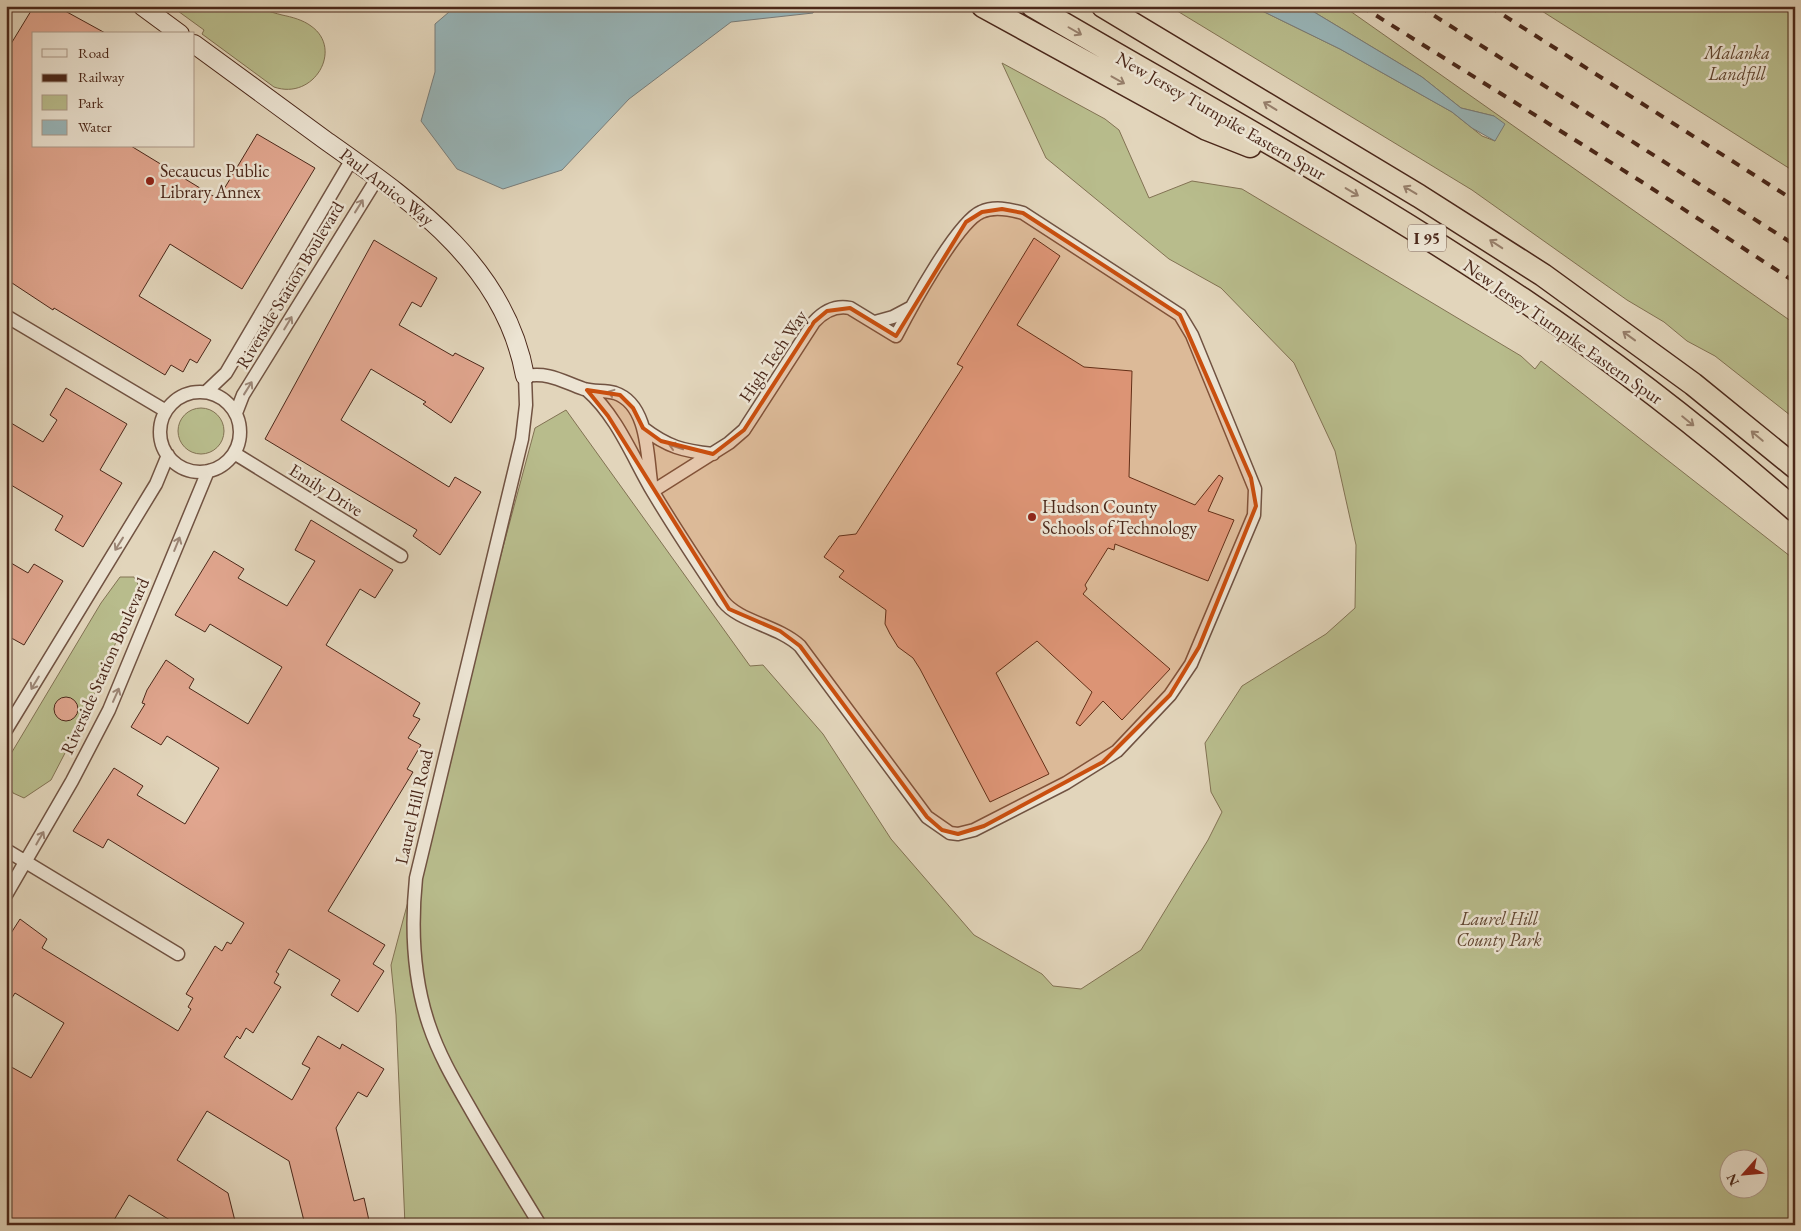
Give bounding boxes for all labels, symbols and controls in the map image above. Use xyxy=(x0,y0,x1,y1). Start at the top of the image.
one-way arrow xyxy=(1067,26,1082,36)
legend xyxy=(32,32,195,148)
park label: Malanka Landfill xyxy=(1703,41,1770,86)
text: Road xyxy=(78,43,110,62)
street label: New Jersey Turnpike Eastern Spur xyxy=(1112,46,1330,185)
text: Railway xyxy=(78,67,125,86)
one-way arrow xyxy=(1110,75,1125,85)
text: Park xyxy=(78,93,105,112)
one-way arrow xyxy=(1264,101,1278,111)
text: Water xyxy=(78,117,112,136)
street label: Paul Amico Way xyxy=(335,143,439,231)
place label: Secaucus Public Library Annex xyxy=(160,159,270,203)
marker: Secaucus Public Library Annex xyxy=(144,175,156,187)
one-way arrow xyxy=(1403,184,1417,194)
one-way arrow xyxy=(1344,187,1358,197)
street label: Riverside Station Boulevard xyxy=(230,196,349,373)
one-way arrow xyxy=(354,199,364,213)
road number: I 95 xyxy=(1408,224,1446,252)
one-way arrow xyxy=(1489,239,1503,249)
street label: New Jersey Turnpike Eastern Spur xyxy=(1459,254,1667,409)
street label: High Tech Way xyxy=(733,305,812,406)
one-way arrow xyxy=(283,316,293,330)
one-way arrow xyxy=(1622,331,1636,341)
one-way arrow xyxy=(243,382,253,396)
one-way arrow xyxy=(607,389,623,398)
one-way arrow xyxy=(1681,416,1694,427)
one-way arrow xyxy=(1751,430,1764,442)
one-way arrow xyxy=(669,442,684,451)
street label: Emily Drive xyxy=(285,458,367,521)
place label: Hudson County Schools of Technology xyxy=(1042,495,1197,539)
marker: Hudson County Schools of Technology xyxy=(1026,511,1038,523)
one-way arrow xyxy=(114,536,124,550)
one-way arrow xyxy=(172,537,182,552)
street label: Riverside Station Boulevard xyxy=(55,573,154,758)
one-way arrow xyxy=(30,675,40,689)
one-way arrow xyxy=(111,688,121,703)
street label: Laurel Hill Road xyxy=(389,746,438,866)
one-way arrow xyxy=(36,832,46,846)
park label: Laurel Hill County Park xyxy=(1456,907,1542,952)
north arrow xyxy=(1718,1148,1768,1198)
text: N xyxy=(1722,1170,1743,1189)

